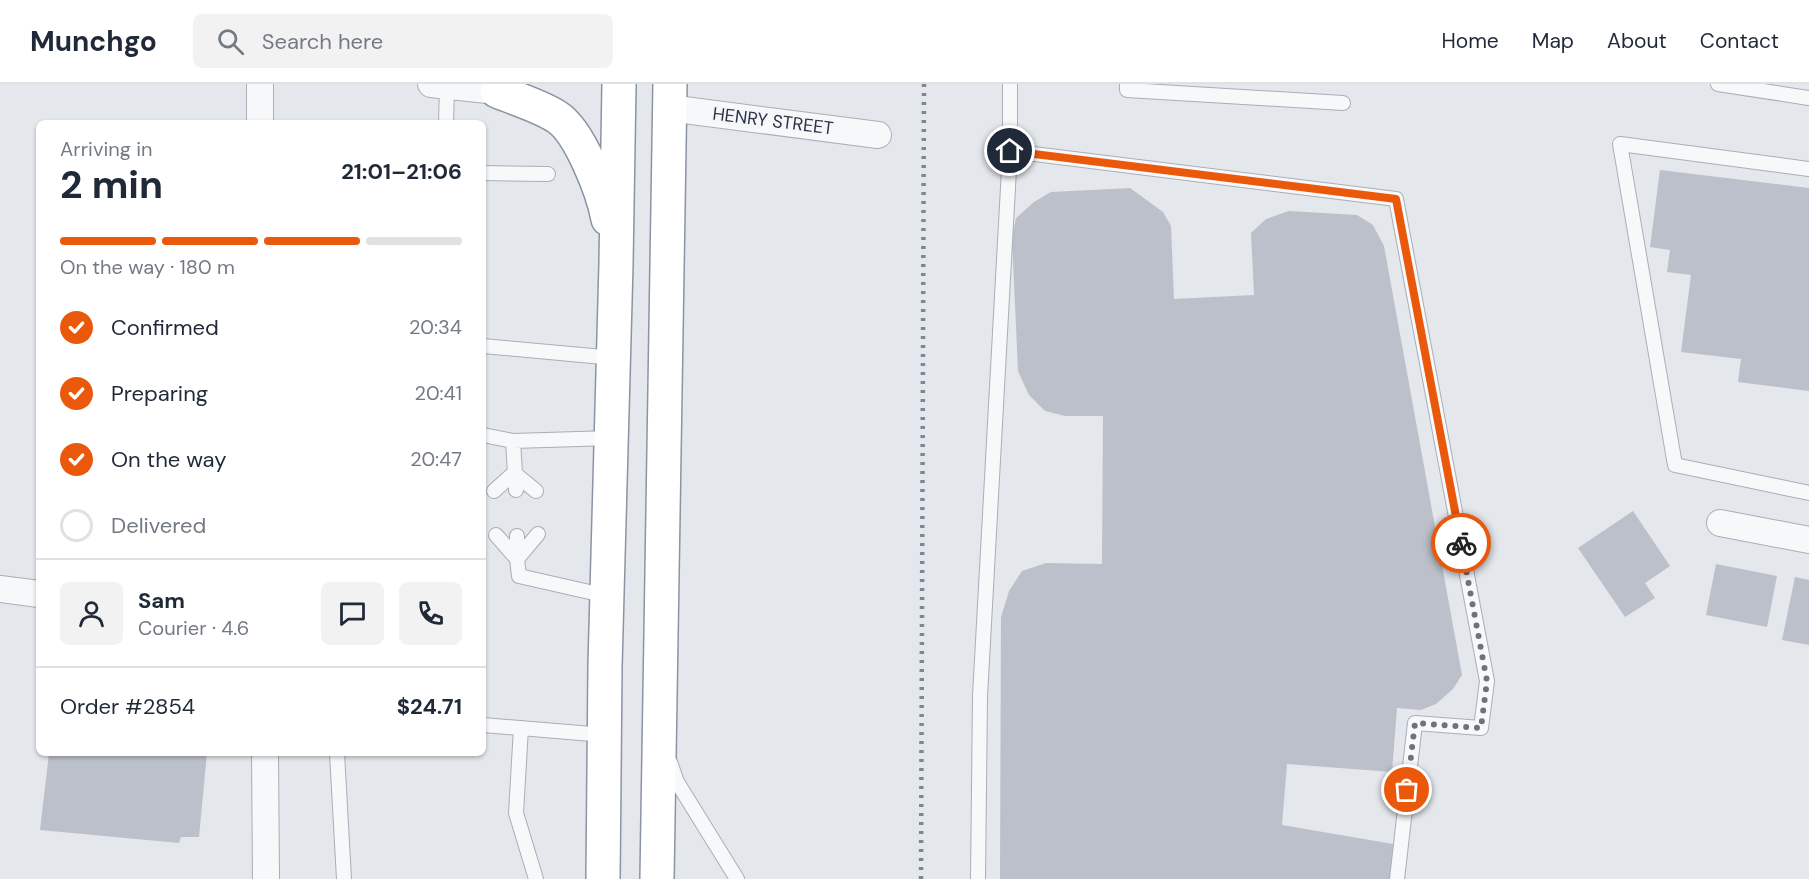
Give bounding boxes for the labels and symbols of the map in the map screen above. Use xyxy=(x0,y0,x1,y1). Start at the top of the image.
street label: HENRY STREET xyxy=(711,102,835,140)
pin xyxy=(984,125,1035,176)
courier xyxy=(1431,513,1491,573)
pin xyxy=(1381,764,1432,815)

